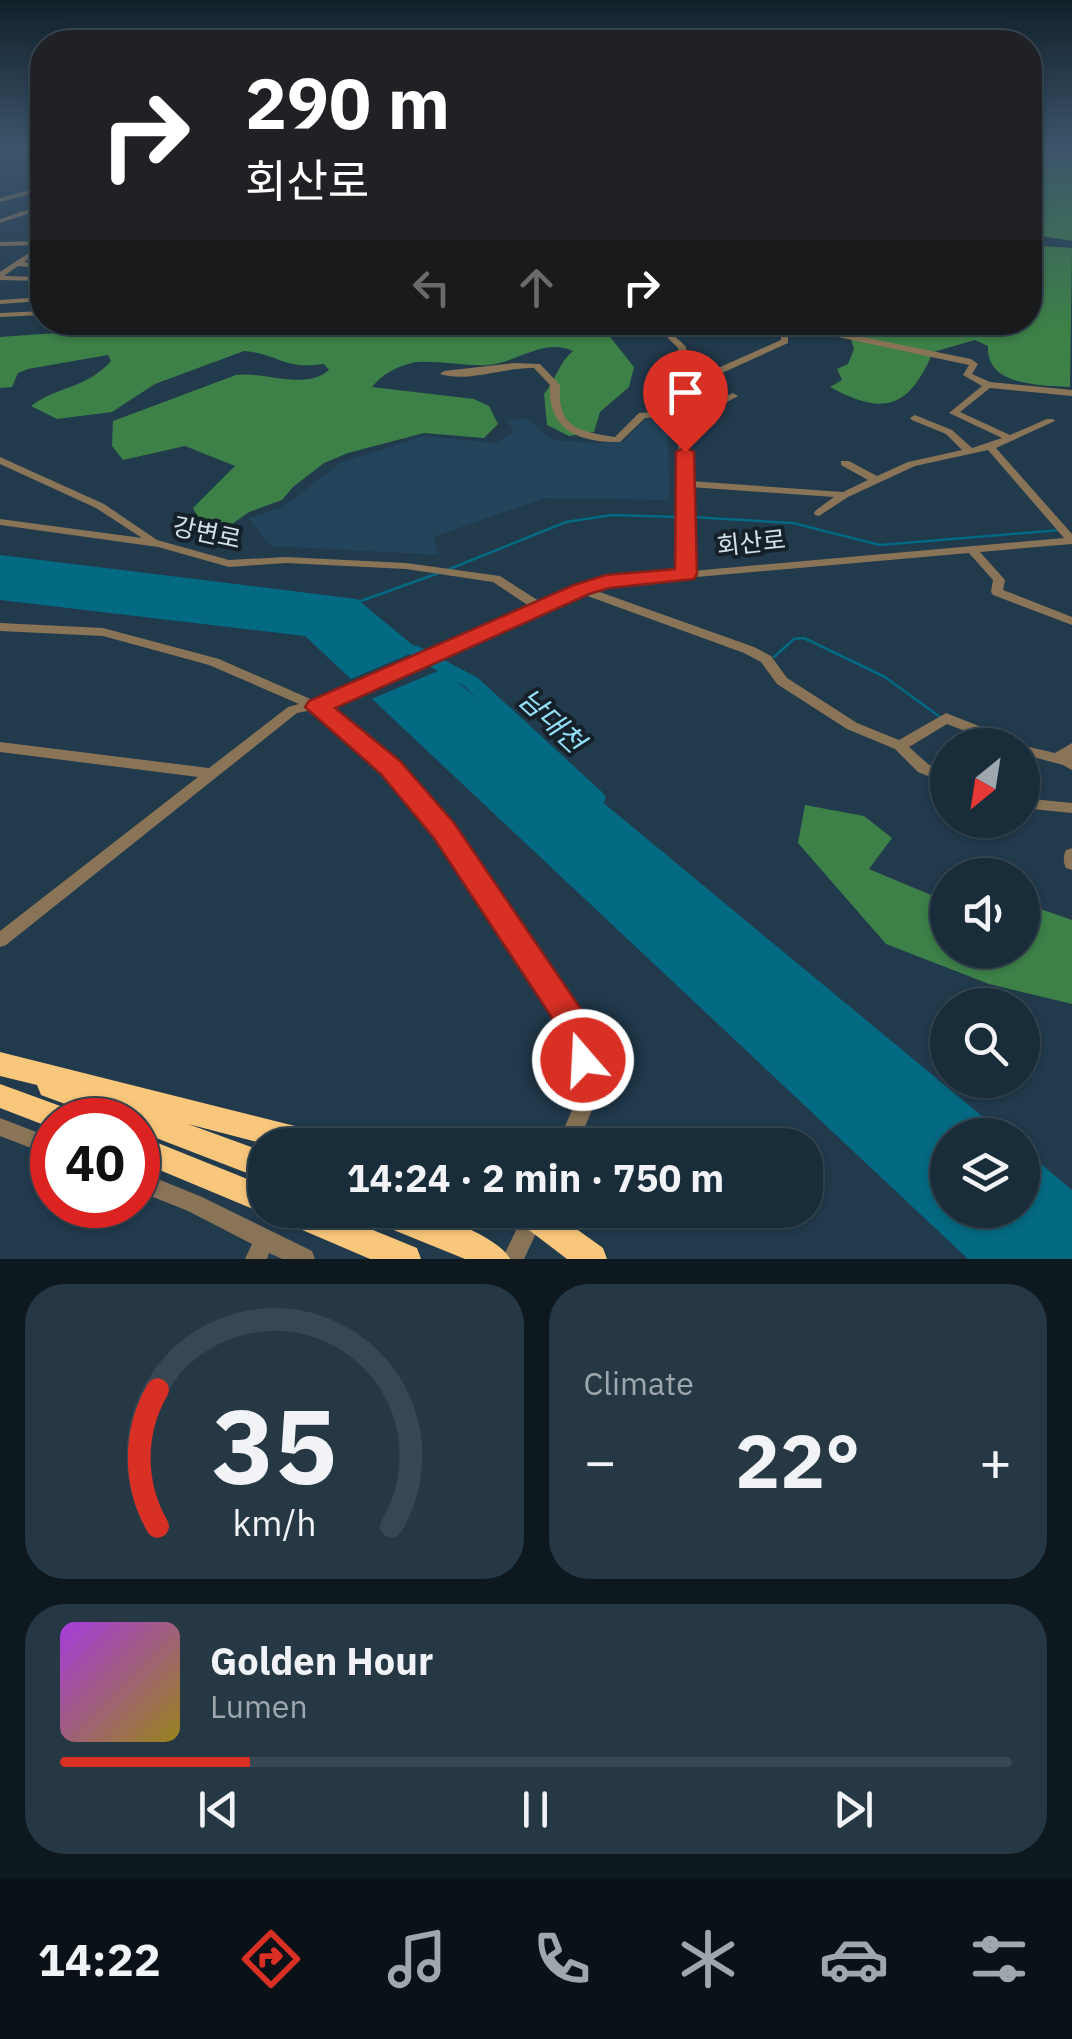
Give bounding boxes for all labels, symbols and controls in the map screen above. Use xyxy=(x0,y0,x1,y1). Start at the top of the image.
text: 290 m xyxy=(245,57,450,148)
icon: right xyxy=(80,70,210,200)
text: 회산로 xyxy=(245,151,369,209)
icon: left xyxy=(404,260,459,315)
icon: ahead xyxy=(509,260,564,315)
icon: right xyxy=(614,260,669,315)
pin xyxy=(643,350,728,453)
icon: arrive xyxy=(658,365,713,420)
street label: 강변로 xyxy=(170,509,244,555)
street label: 회산로 xyxy=(715,522,787,562)
water label: 남대천 xyxy=(511,680,595,762)
north arrow xyxy=(930,728,1040,838)
map controls xyxy=(930,728,1040,1228)
button: sound xyxy=(930,858,1040,968)
button: search xyxy=(930,988,1040,1098)
position arrow xyxy=(531,1008,635,1112)
speed limit sign: 40 xyxy=(30,1098,160,1228)
button: layers xyxy=(930,1118,1040,1228)
text: 14:24 · 2 min · 750 m xyxy=(347,1153,724,1202)
text: Climate xyxy=(584,1362,694,1404)
text: 35 xyxy=(212,1377,337,1513)
text: 22° xyxy=(735,1411,860,1509)
text: − xyxy=(584,1425,617,1496)
text: + xyxy=(979,1425,1012,1496)
text: km/h xyxy=(232,1499,316,1546)
text: Golden Hour xyxy=(210,1636,433,1685)
text: Lumen xyxy=(210,1685,308,1727)
icon: previous xyxy=(191,1782,246,1837)
icon: pause xyxy=(508,1782,563,1837)
icon: next xyxy=(826,1782,881,1837)
icon: directions xyxy=(236,1924,306,1994)
icon: music xyxy=(382,1924,452,1994)
icon: phone xyxy=(527,1924,597,1994)
icon: climate xyxy=(673,1924,743,1994)
icon: car xyxy=(819,1924,889,1994)
icon: filters xyxy=(964,1924,1034,1994)
text: 14:22 xyxy=(38,1930,161,1988)

